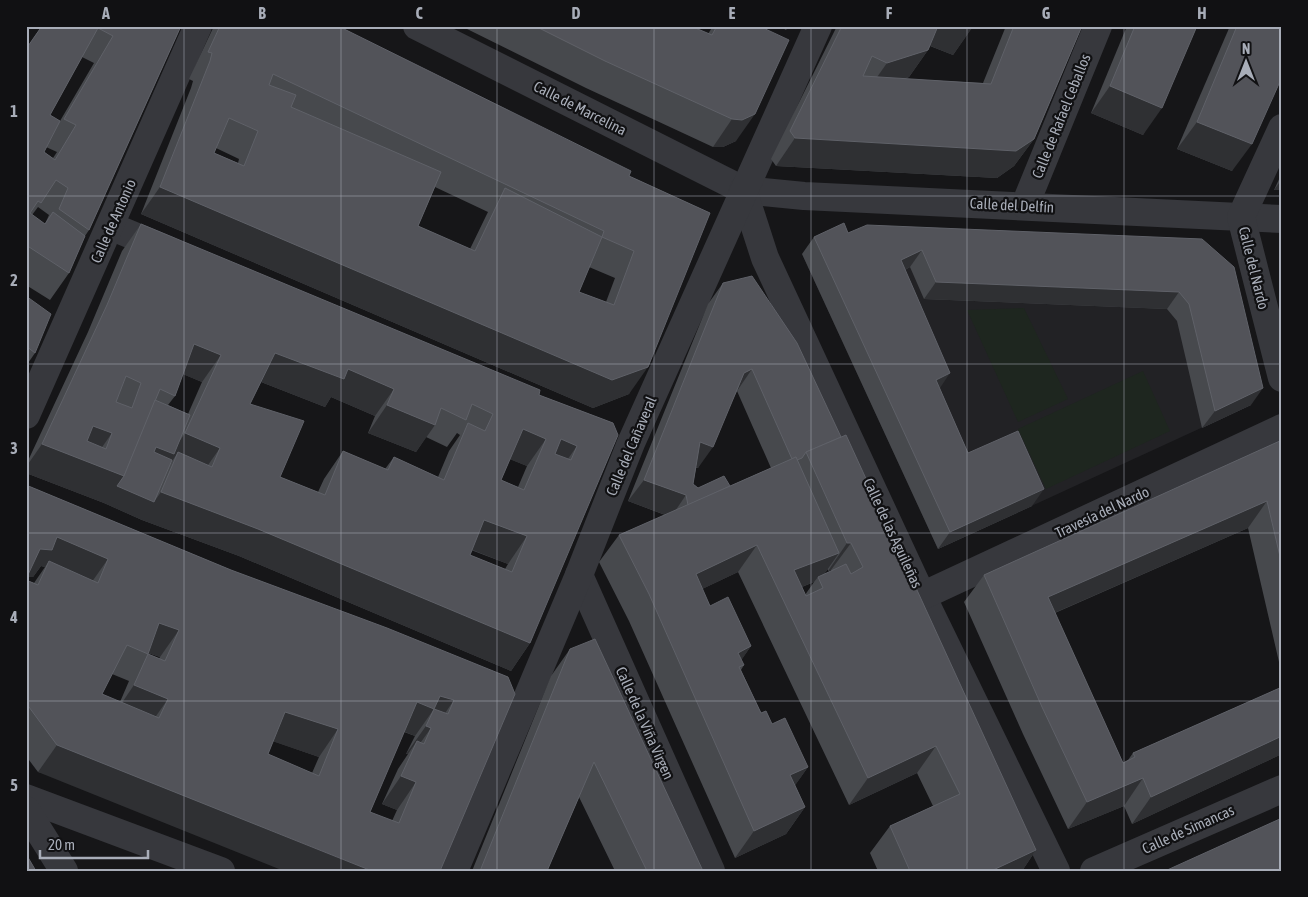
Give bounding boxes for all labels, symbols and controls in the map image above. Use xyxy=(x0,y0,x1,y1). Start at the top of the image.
text: A xyxy=(101,4,110,22)
text: B xyxy=(258,4,266,22)
text: C xyxy=(415,4,423,22)
text: D xyxy=(572,4,581,22)
text: E xyxy=(729,4,736,22)
text: F xyxy=(886,4,893,22)
text: G xyxy=(1042,4,1051,22)
text: H xyxy=(1197,4,1207,22)
north arrow xyxy=(1220,38,1270,88)
text: N xyxy=(1242,41,1250,57)
street label: Calle de Rafael Ceballos xyxy=(1028,51,1094,181)
street label: Calle de Marcelina xyxy=(531,77,629,139)
text: 1 xyxy=(10,102,18,120)
street label: Calle de Antonio xyxy=(87,176,139,266)
street label: Calle del Delfín xyxy=(969,194,1055,216)
street label: Calle del Nardo xyxy=(1235,225,1273,311)
text: 2 xyxy=(10,271,18,289)
street label: Calle del Cañaveral xyxy=(602,394,660,498)
text: 3 xyxy=(10,439,18,457)
street label: Calle de las Aguileñas xyxy=(860,475,926,591)
street label: Travesía del Nardo xyxy=(1052,483,1152,541)
text: 4 xyxy=(9,608,18,626)
street label: Calle de la Viña Virgen xyxy=(613,664,677,782)
text: 5 xyxy=(10,776,18,794)
street label: Calle de Simancas xyxy=(1139,801,1237,857)
scale bar xyxy=(40,827,148,859)
text: 20 m xyxy=(48,836,75,853)

